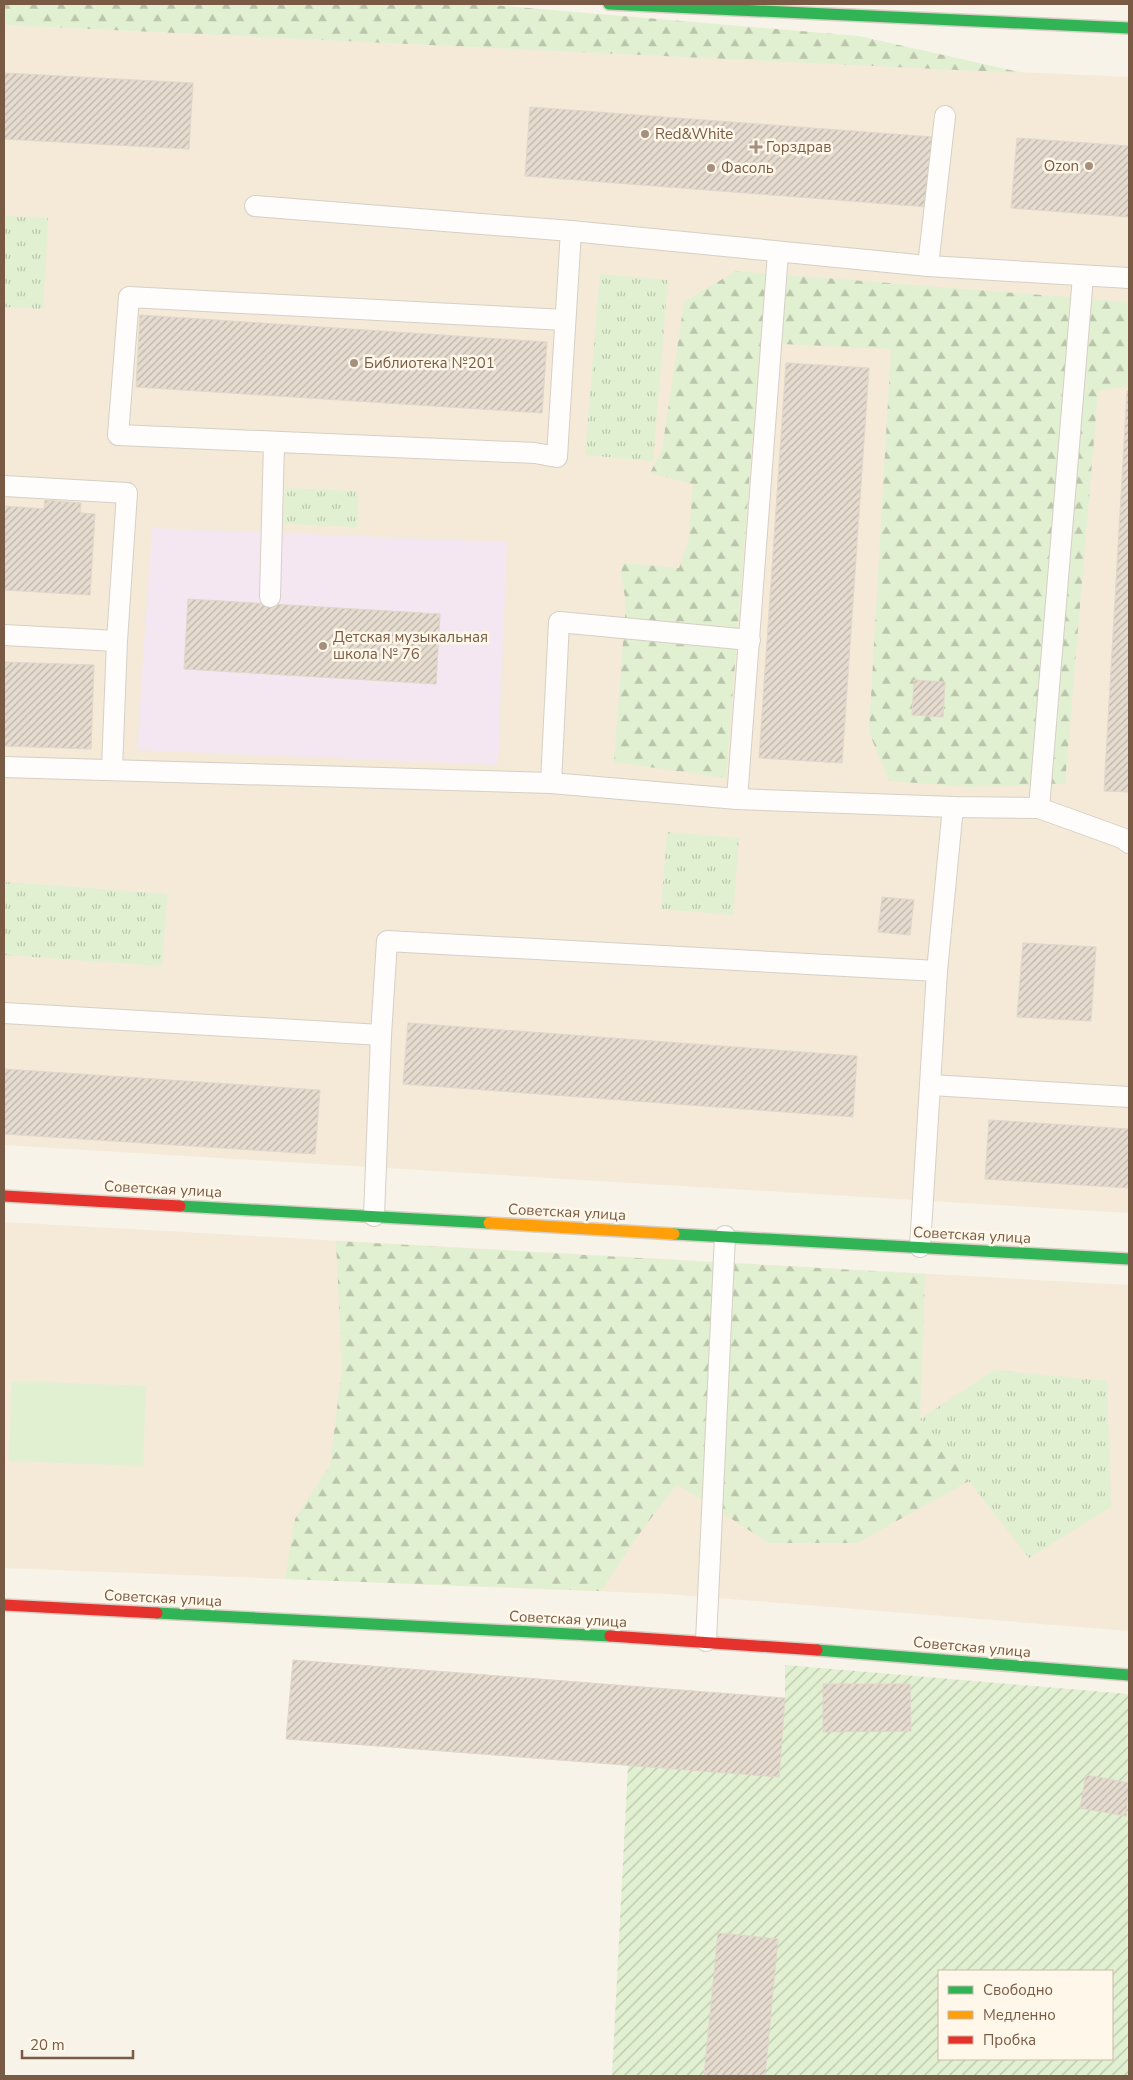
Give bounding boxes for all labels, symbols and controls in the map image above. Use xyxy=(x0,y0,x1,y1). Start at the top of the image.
place label: Red&White xyxy=(655,124,733,144)
marker: Red&White xyxy=(639,128,651,140)
place label: Горздрав xyxy=(766,137,831,157)
marker: Горздрав xyxy=(750,141,762,153)
place label: Ozon xyxy=(1044,156,1079,176)
place label: Фасоль xyxy=(721,158,774,178)
marker: Ozon xyxy=(1083,160,1095,172)
marker: Фасоль xyxy=(705,162,717,174)
place label: Библиотека №201 xyxy=(364,353,495,373)
marker: Библиотека №201 xyxy=(348,357,360,369)
place label: Детская музыкальная школа № 76 xyxy=(333,627,488,664)
marker: Детская музыкальная школа № 76 xyxy=(317,640,329,652)
street label: Советская улица xyxy=(103,1176,223,1202)
street label: Советская улица xyxy=(507,1199,627,1225)
street label: Советская улица xyxy=(912,1222,1032,1248)
street label: Советская улица xyxy=(103,1585,223,1611)
street label: Советская улица xyxy=(508,1606,628,1632)
street label: Советская улица xyxy=(912,1632,1032,1662)
legend xyxy=(938,1970,1113,2060)
text: Свободно xyxy=(983,1980,1053,2000)
text: Медленно xyxy=(983,2005,1056,2025)
scale bar xyxy=(22,2028,134,2060)
text: Пробка xyxy=(983,2030,1036,2050)
text: 20 m xyxy=(30,2035,65,2055)

